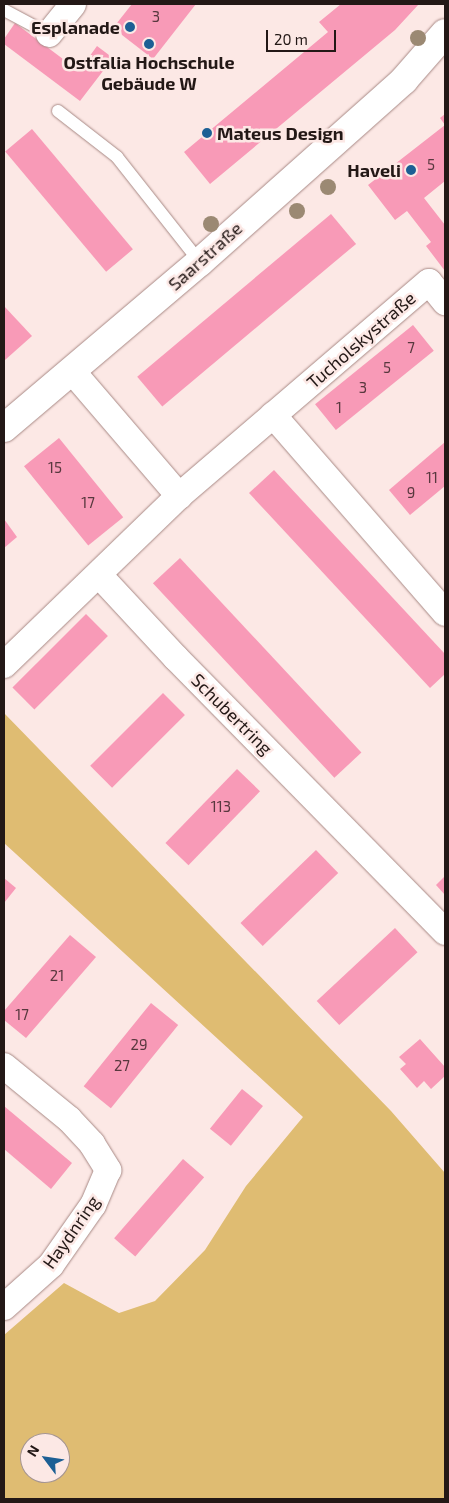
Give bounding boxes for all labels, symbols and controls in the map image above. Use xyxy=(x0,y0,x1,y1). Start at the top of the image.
house number: 3 xyxy=(152,8,160,26)
place label: Esplanade xyxy=(31,16,120,38)
scale bar xyxy=(269,20,339,52)
marker: Esplanade xyxy=(124,21,136,33)
text: 20 m xyxy=(274,30,308,48)
marker: Ostfalia Hochschule Gebäude W xyxy=(143,38,155,50)
place label: Ostfalia Hochschule Gebäude W xyxy=(63,52,235,94)
place label: Mateus Design xyxy=(217,122,344,144)
marker: Mateus Design xyxy=(201,127,213,139)
house number: 5 xyxy=(427,156,435,174)
place label: Haveli xyxy=(347,159,401,181)
marker: Haveli xyxy=(405,164,417,176)
street label: Saarstraße xyxy=(164,217,246,295)
street label: Tucholskystraße xyxy=(302,287,420,393)
house number: 7 xyxy=(407,339,415,357)
house number: 5 xyxy=(383,359,391,377)
house number: 3 xyxy=(359,379,367,397)
house number: 1 xyxy=(336,399,342,417)
house number: 15 xyxy=(48,459,62,477)
house number: 11 xyxy=(426,469,438,487)
house number: 9 xyxy=(407,484,415,502)
house number: 17 xyxy=(81,494,95,512)
street label: Schubertring xyxy=(187,669,277,759)
house number: 113 xyxy=(211,798,231,816)
house number: 21 xyxy=(50,967,64,985)
house number: 17 xyxy=(15,1006,29,1024)
house number: 29 xyxy=(130,1036,148,1054)
house number: 27 xyxy=(114,1057,130,1075)
street label: Haydnring xyxy=(38,1191,104,1273)
north arrow xyxy=(20,1433,70,1483)
text: N xyxy=(23,1442,42,1459)

